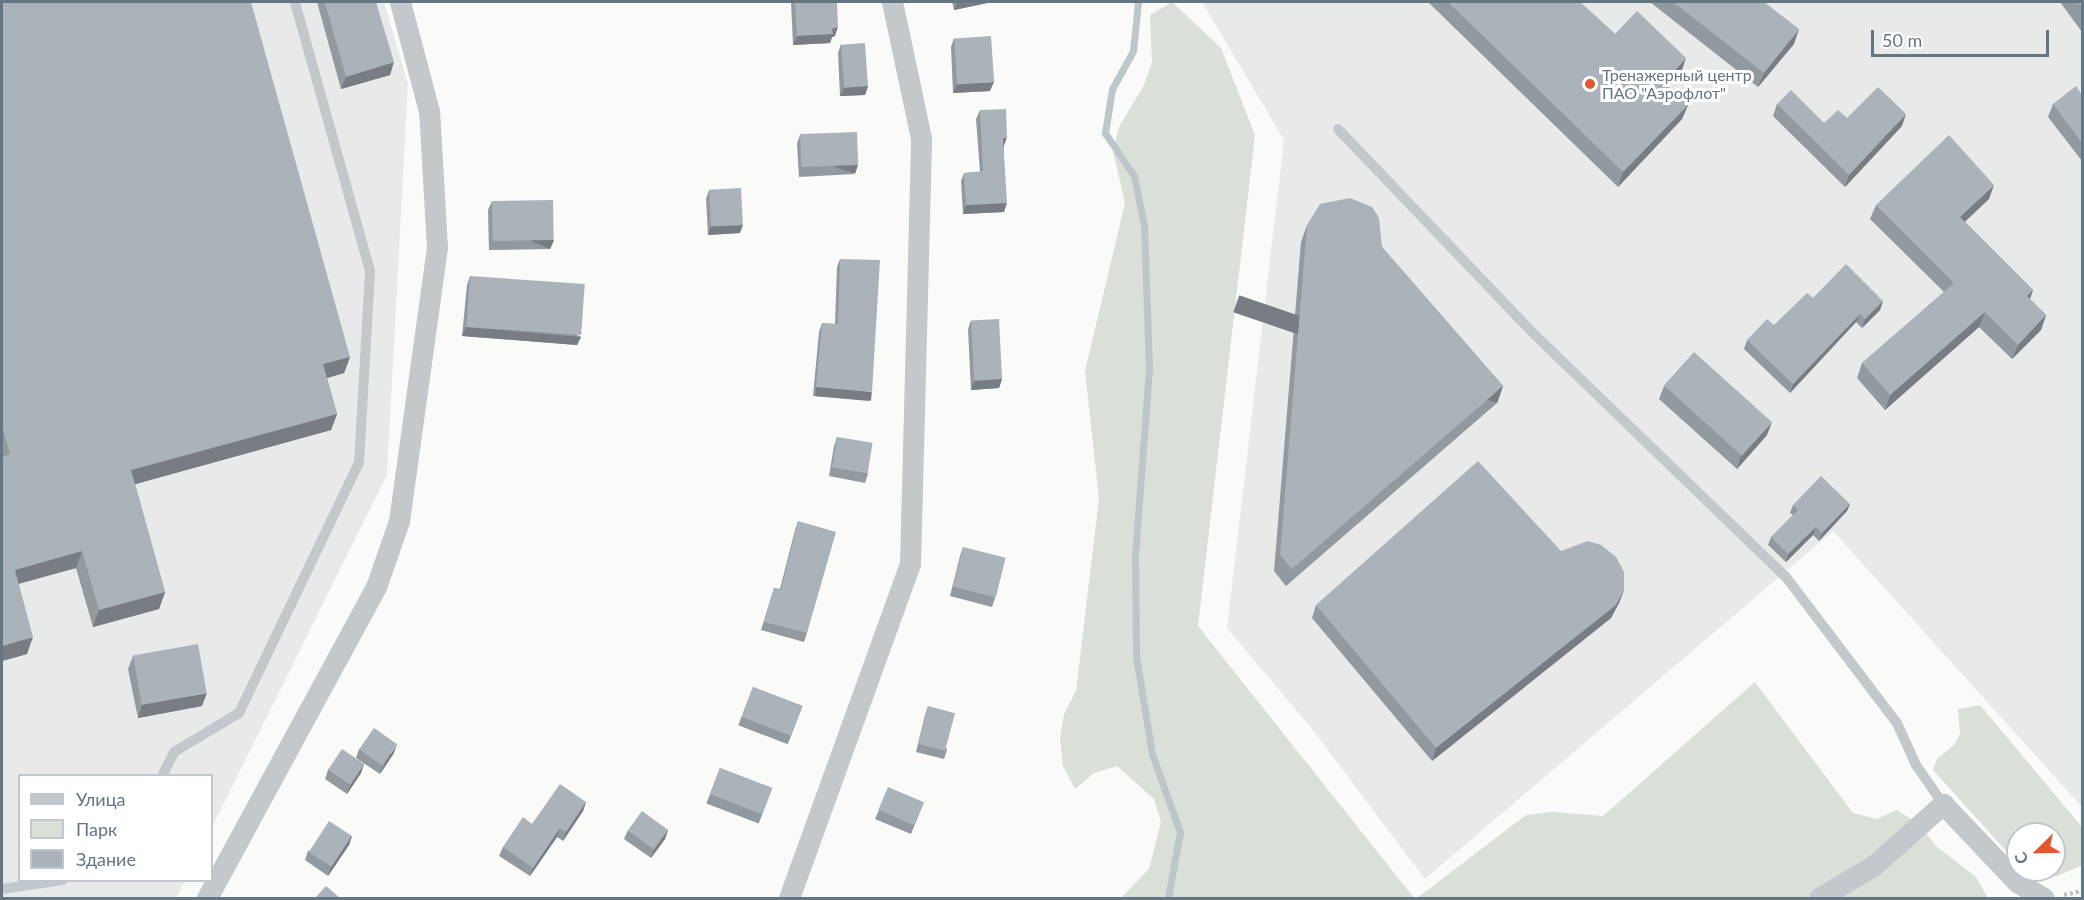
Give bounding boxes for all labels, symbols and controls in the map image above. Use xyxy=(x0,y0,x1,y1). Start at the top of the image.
scale bar xyxy=(1874,18,2052,56)
text: 50 m xyxy=(1882,29,1922,51)
place label: Тренажерный центр ПАО "Аэрофлот" xyxy=(1602,65,1752,103)
marker: Тренажерный центр ПАО "Аэрофлот" xyxy=(1583,77,1597,91)
legend xyxy=(18,774,213,882)
text: Улица xyxy=(76,788,126,810)
text: Парк xyxy=(76,818,117,840)
north arrow xyxy=(2006,822,2066,882)
text: Здание xyxy=(76,848,136,870)
text: С xyxy=(2010,850,2032,867)

